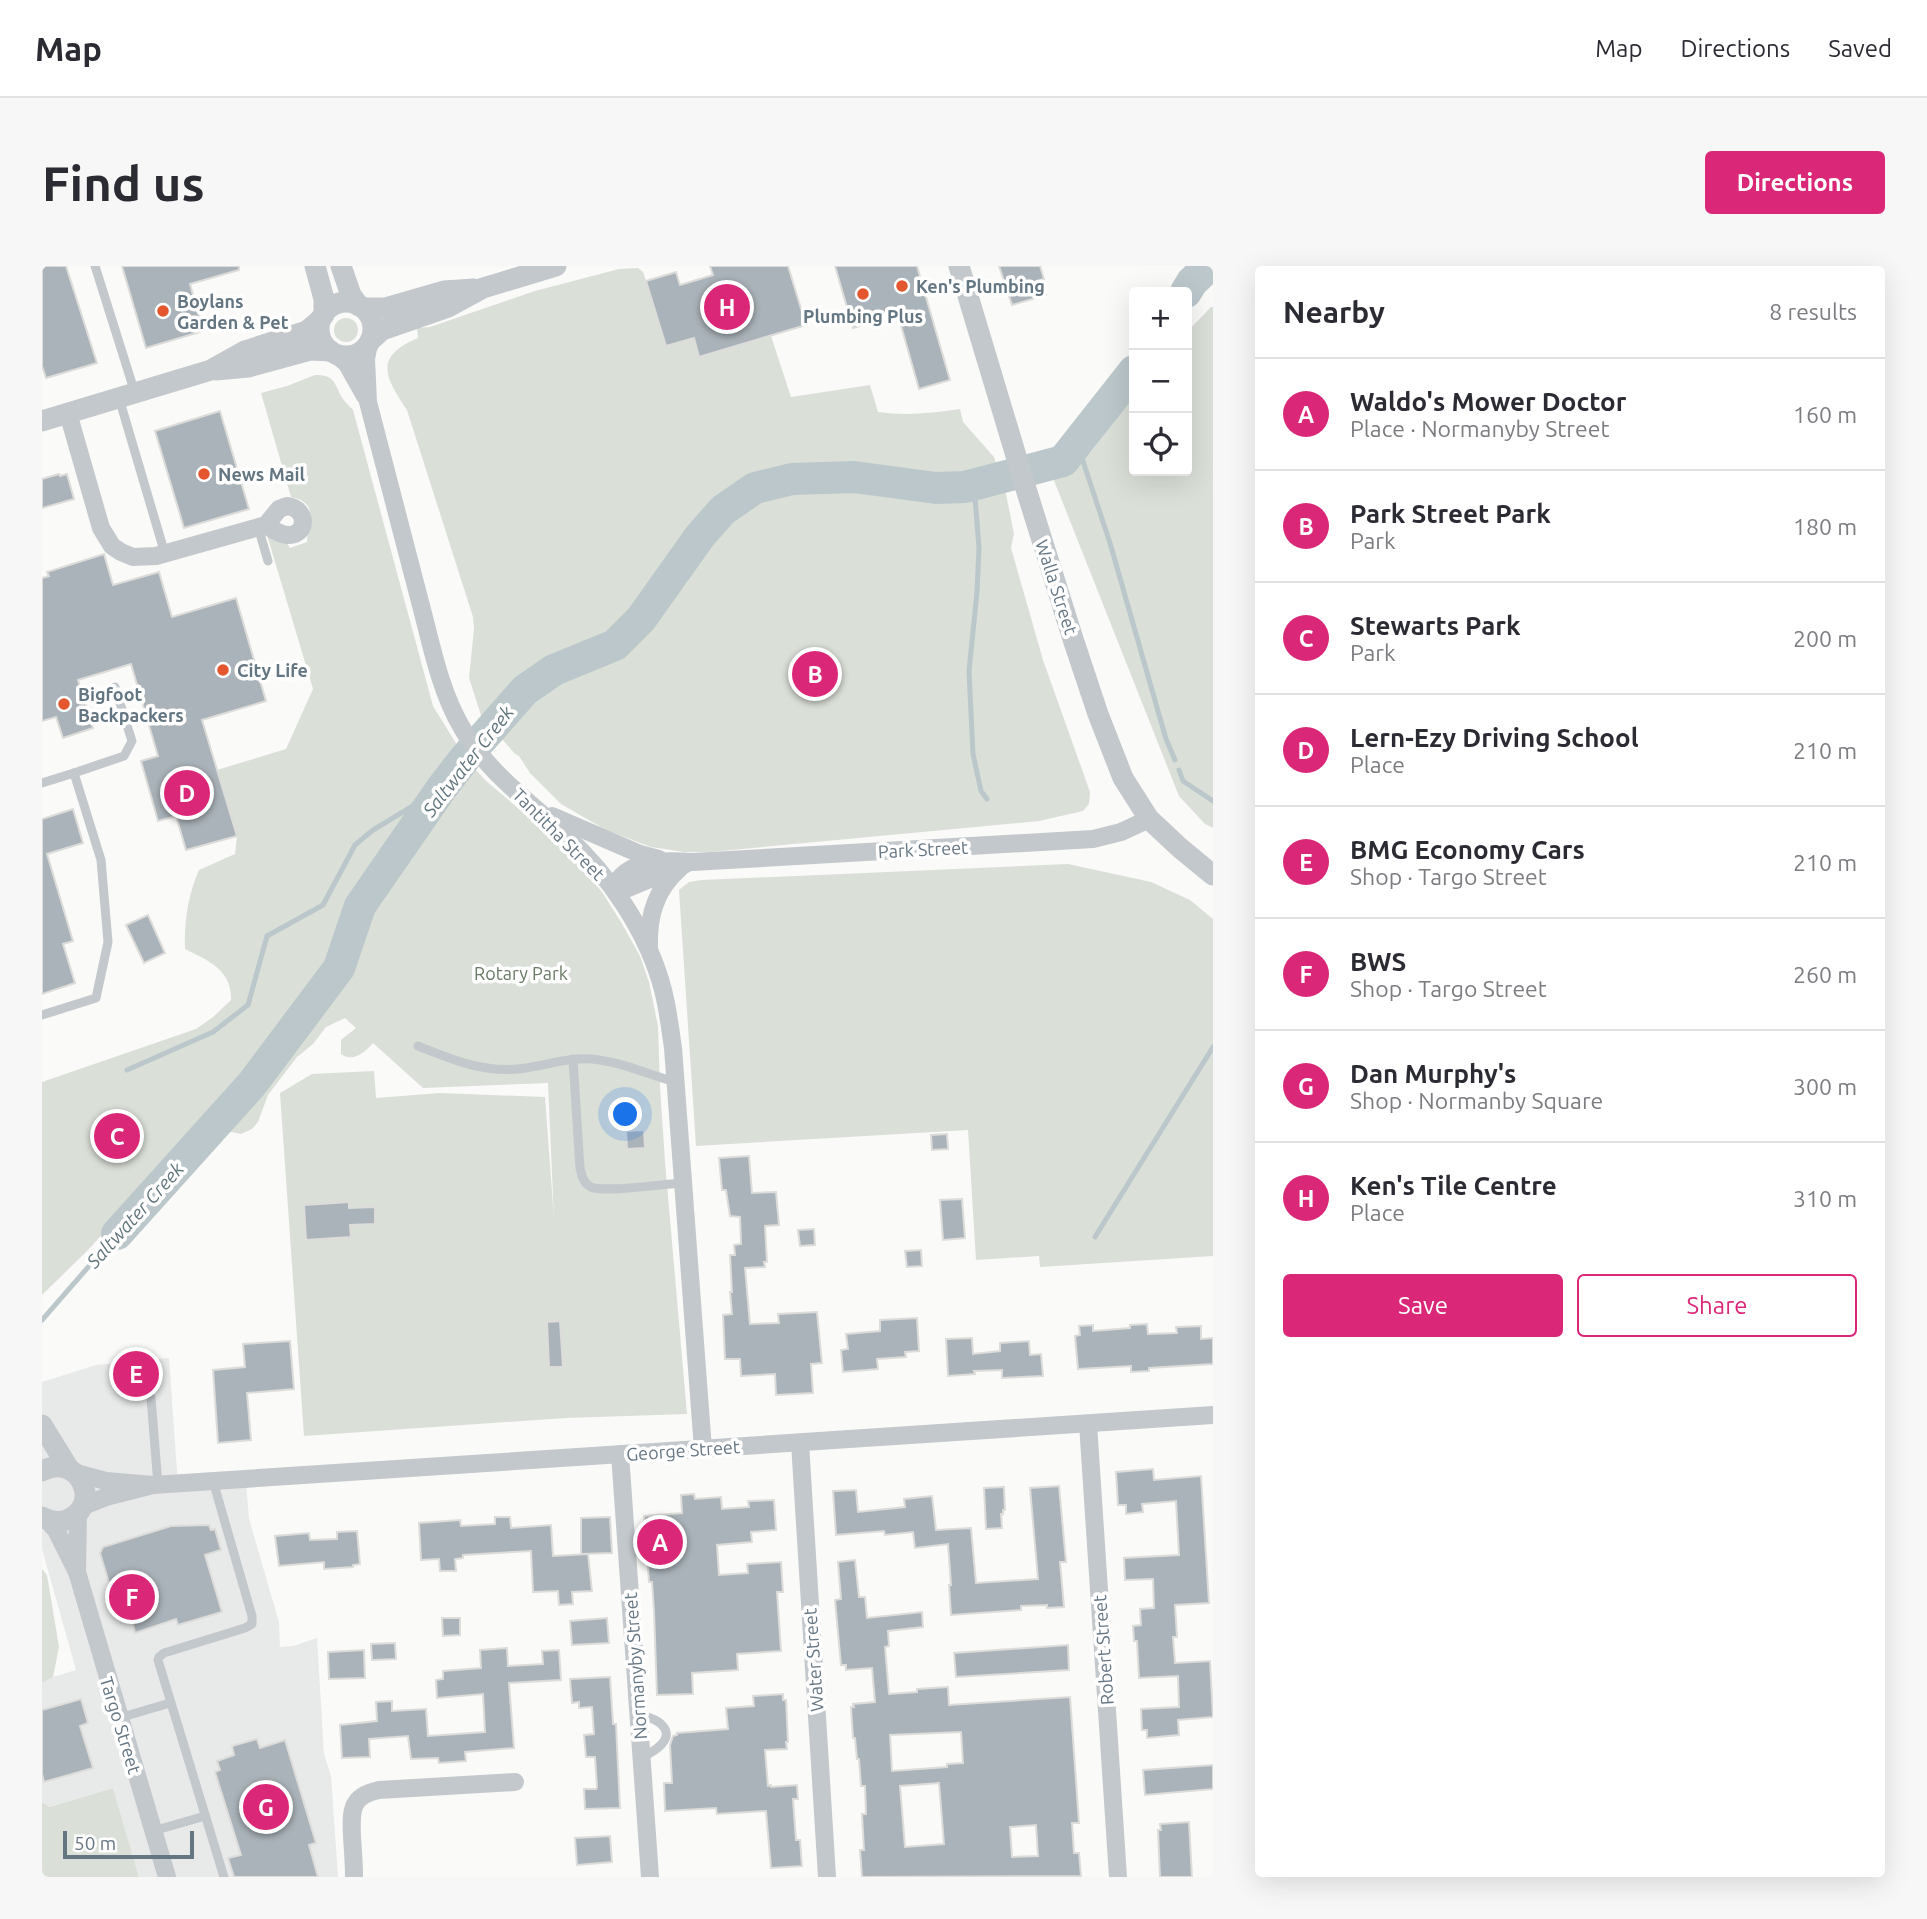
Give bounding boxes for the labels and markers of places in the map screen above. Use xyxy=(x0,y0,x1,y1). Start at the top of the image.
place label: Ken's Plumbing xyxy=(916,276,1045,296)
marker: Ken's Plumbing xyxy=(894,278,910,294)
pin: H xyxy=(704,281,750,333)
marker: Plumbing Plus xyxy=(855,286,871,302)
place label: Boylans Garden & Pet xyxy=(177,291,289,332)
marker: Boylans Garden & Pet xyxy=(155,303,171,319)
place label: Plumbing Plus xyxy=(803,306,923,326)
place label: News Mail xyxy=(218,464,305,484)
marker: News Mail xyxy=(196,466,212,482)
pin: B xyxy=(792,648,838,700)
place label: City Life xyxy=(237,660,308,680)
marker: City Life xyxy=(215,662,231,678)
place label: Bigfoot Backpackers xyxy=(78,684,184,725)
marker: Bigfoot Backpackers xyxy=(56,696,72,712)
pin: D xyxy=(164,767,210,819)
pin: C xyxy=(94,1110,140,1162)
pin: E xyxy=(113,1348,159,1400)
pin: A xyxy=(637,1516,683,1568)
pin: F xyxy=(109,1571,155,1623)
pin: G xyxy=(243,1781,289,1833)

